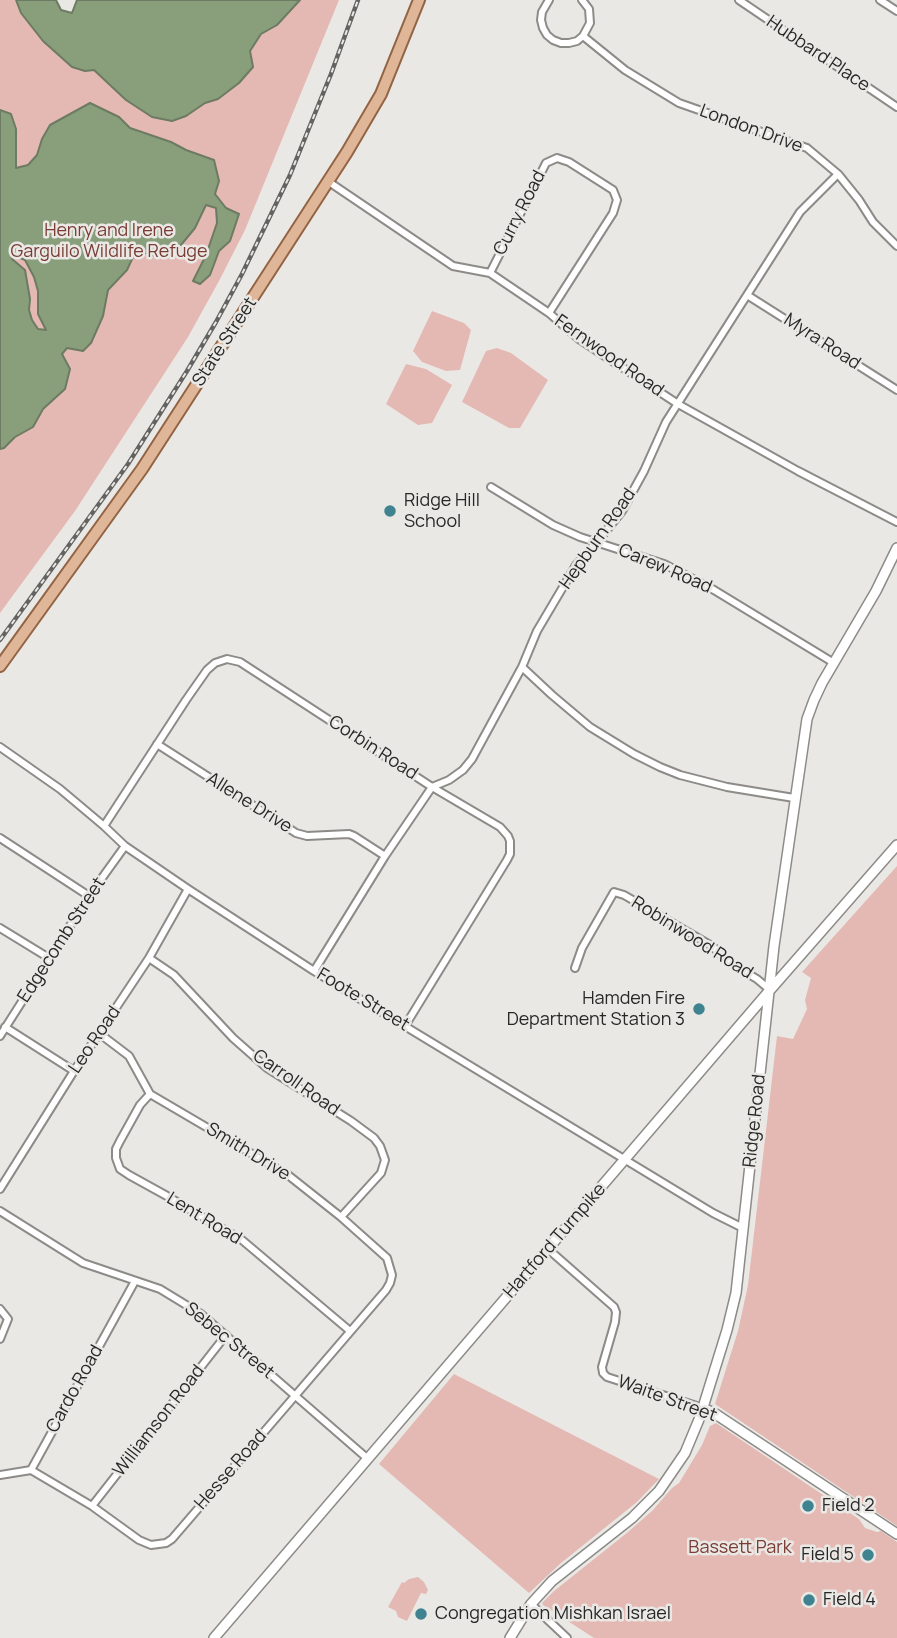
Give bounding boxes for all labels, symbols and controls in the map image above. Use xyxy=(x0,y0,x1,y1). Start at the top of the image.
street label: Hubbard Place xyxy=(762,11,874,97)
street label: London Drive xyxy=(696,100,806,158)
street label: Curry Road xyxy=(489,167,551,259)
park label: Henry and Irene Garguilo Wildlife Refuge xyxy=(10,220,208,262)
street label: State Street xyxy=(188,293,262,391)
street label: Myra Road xyxy=(780,309,864,375)
street label: Fernwood Road xyxy=(550,310,668,402)
street label: Hepburn Road xyxy=(555,484,641,594)
place label: Ridge Hill School xyxy=(404,490,480,532)
marker: Ridge Hill School xyxy=(382,503,398,519)
street label: Carew Road xyxy=(615,540,715,598)
street label: Corbin Road xyxy=(324,711,422,785)
street label: Allene Drive xyxy=(202,768,296,838)
street label: Edgecomb Street xyxy=(14,873,110,1007)
street label: Robinwood Road xyxy=(627,892,757,984)
street label: Foote Street xyxy=(313,964,413,1036)
place label: Hamden Fire Department Station 3 xyxy=(507,988,685,1030)
marker: Hamden Fire Department Station 3 xyxy=(691,1001,707,1017)
street label: Leo Road xyxy=(65,1002,125,1078)
street label: Carroll Road xyxy=(248,1045,344,1121)
street label: Ridge Road xyxy=(739,1073,771,1169)
street label: Smith Drive xyxy=(202,1118,294,1186)
street label: Hartford Turnpike xyxy=(499,1179,611,1303)
street label: Lent Road xyxy=(163,1188,245,1250)
street label: Sebec Street xyxy=(180,1298,278,1384)
street label: Cardo Road xyxy=(42,1341,108,1437)
street label: Williamson Road xyxy=(109,1361,209,1481)
street label: Waite Street xyxy=(614,1371,720,1427)
street label: Hesse Road xyxy=(191,1426,271,1514)
place label: Field 2 xyxy=(822,1495,875,1517)
marker: Field 2 xyxy=(800,1498,816,1514)
park label: Bassett Park xyxy=(688,1537,792,1559)
place label: Field 5 xyxy=(801,1544,854,1566)
marker: Field 5 xyxy=(860,1547,876,1563)
place label: Field 4 xyxy=(823,1589,876,1611)
marker: Field 4 xyxy=(801,1592,817,1608)
place label: Congregation Mishkan Israel xyxy=(435,1603,671,1625)
marker: Congregation Mishkan Israel xyxy=(413,1606,429,1622)

